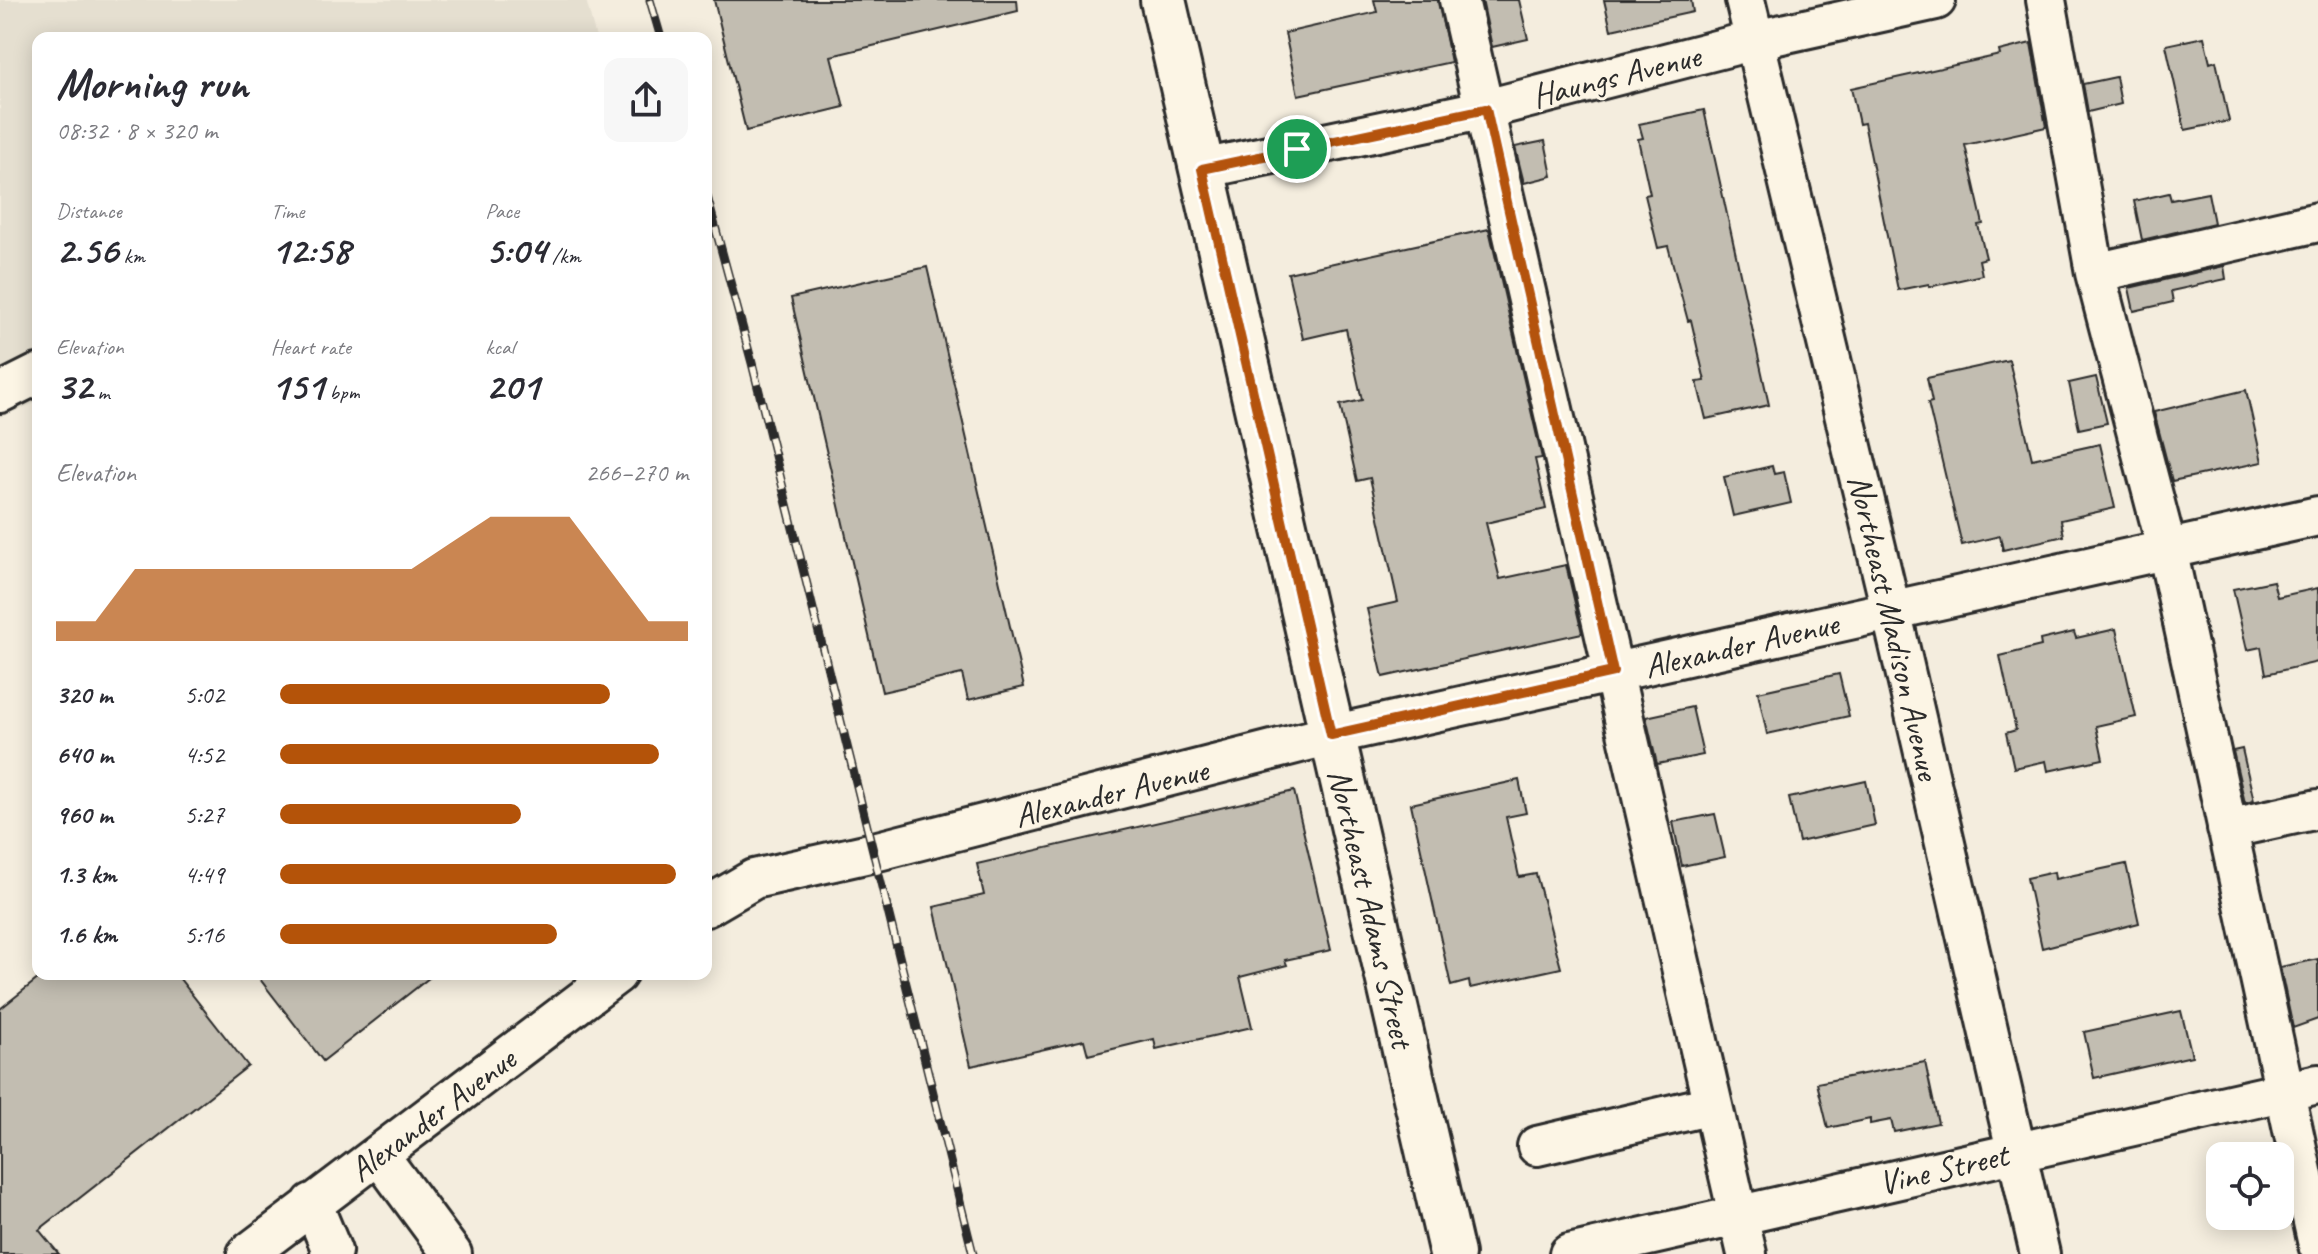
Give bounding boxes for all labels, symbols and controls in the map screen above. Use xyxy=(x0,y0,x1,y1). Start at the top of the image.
street label: Haungs Avenue xyxy=(1528,33,1707,117)
text: Morning run xyxy=(56,56,248,111)
button: share xyxy=(604,58,688,142)
text: 08:32 · 8 × 320 m xyxy=(56,114,217,147)
pin xyxy=(1263,115,1331,183)
icon: arrive xyxy=(1275,127,1319,171)
text: Distance xyxy=(56,197,122,225)
text: Time xyxy=(271,197,304,225)
text: Pace xyxy=(485,197,519,225)
text: 2.56 xyxy=(56,225,118,275)
text: 12:58 xyxy=(271,225,350,275)
text: 5:04 xyxy=(485,225,547,275)
text: km xyxy=(118,242,145,270)
text: /km xyxy=(547,242,581,270)
text: Elevation xyxy=(56,333,124,361)
text: Heart rate xyxy=(271,333,351,361)
text: kcal xyxy=(485,333,514,361)
text: 32 xyxy=(56,361,92,411)
text: 151 xyxy=(271,361,324,411)
text: 201 xyxy=(485,361,539,411)
text: m xyxy=(92,378,110,406)
text: bpm xyxy=(324,378,360,406)
text: Elevation xyxy=(56,456,136,489)
text: 266–270 m xyxy=(585,456,688,489)
street label: Northeast Madison Avenue xyxy=(1838,470,1951,786)
street label: Alexander Avenue xyxy=(1640,601,1844,688)
text: 320 m xyxy=(56,678,112,711)
text: 5:02 xyxy=(184,678,224,711)
text: 640 m xyxy=(56,738,113,771)
text: 4:52 xyxy=(184,738,224,771)
street label: Alexander Avenue xyxy=(1010,747,1214,837)
street label: Northeast Adams Street xyxy=(1319,764,1425,1055)
text: 960 m xyxy=(56,798,112,831)
text: 5:27 xyxy=(184,798,224,831)
text: 1.3 km xyxy=(56,858,116,891)
text: 4:49 xyxy=(184,858,224,891)
text: 1.6 km xyxy=(56,918,117,951)
text: 5:16 xyxy=(184,918,224,951)
street label: Alexander Avenue xyxy=(340,1037,526,1191)
street label: Vine Street xyxy=(1874,1132,2015,1204)
map controls xyxy=(2206,1142,2294,1230)
button: locate xyxy=(2206,1142,2294,1230)

